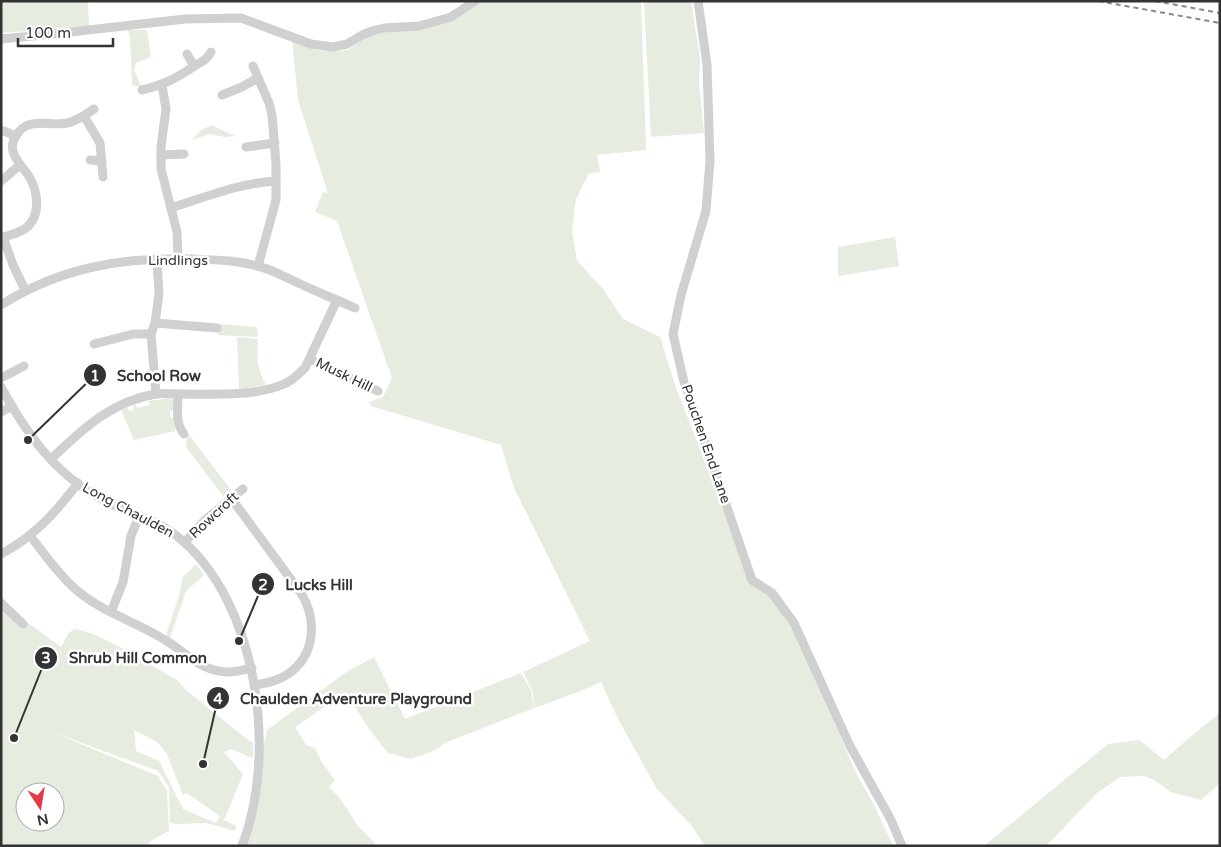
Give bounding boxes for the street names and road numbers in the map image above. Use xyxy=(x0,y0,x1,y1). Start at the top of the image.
street label: Lindlings xyxy=(148,252,208,269)
street label: Musk Hill xyxy=(313,354,375,396)
street label: Pouchen End Lane xyxy=(678,382,734,506)
street label: Long Chaulden xyxy=(79,479,177,541)
street label: Rowcroft xyxy=(186,488,243,542)

